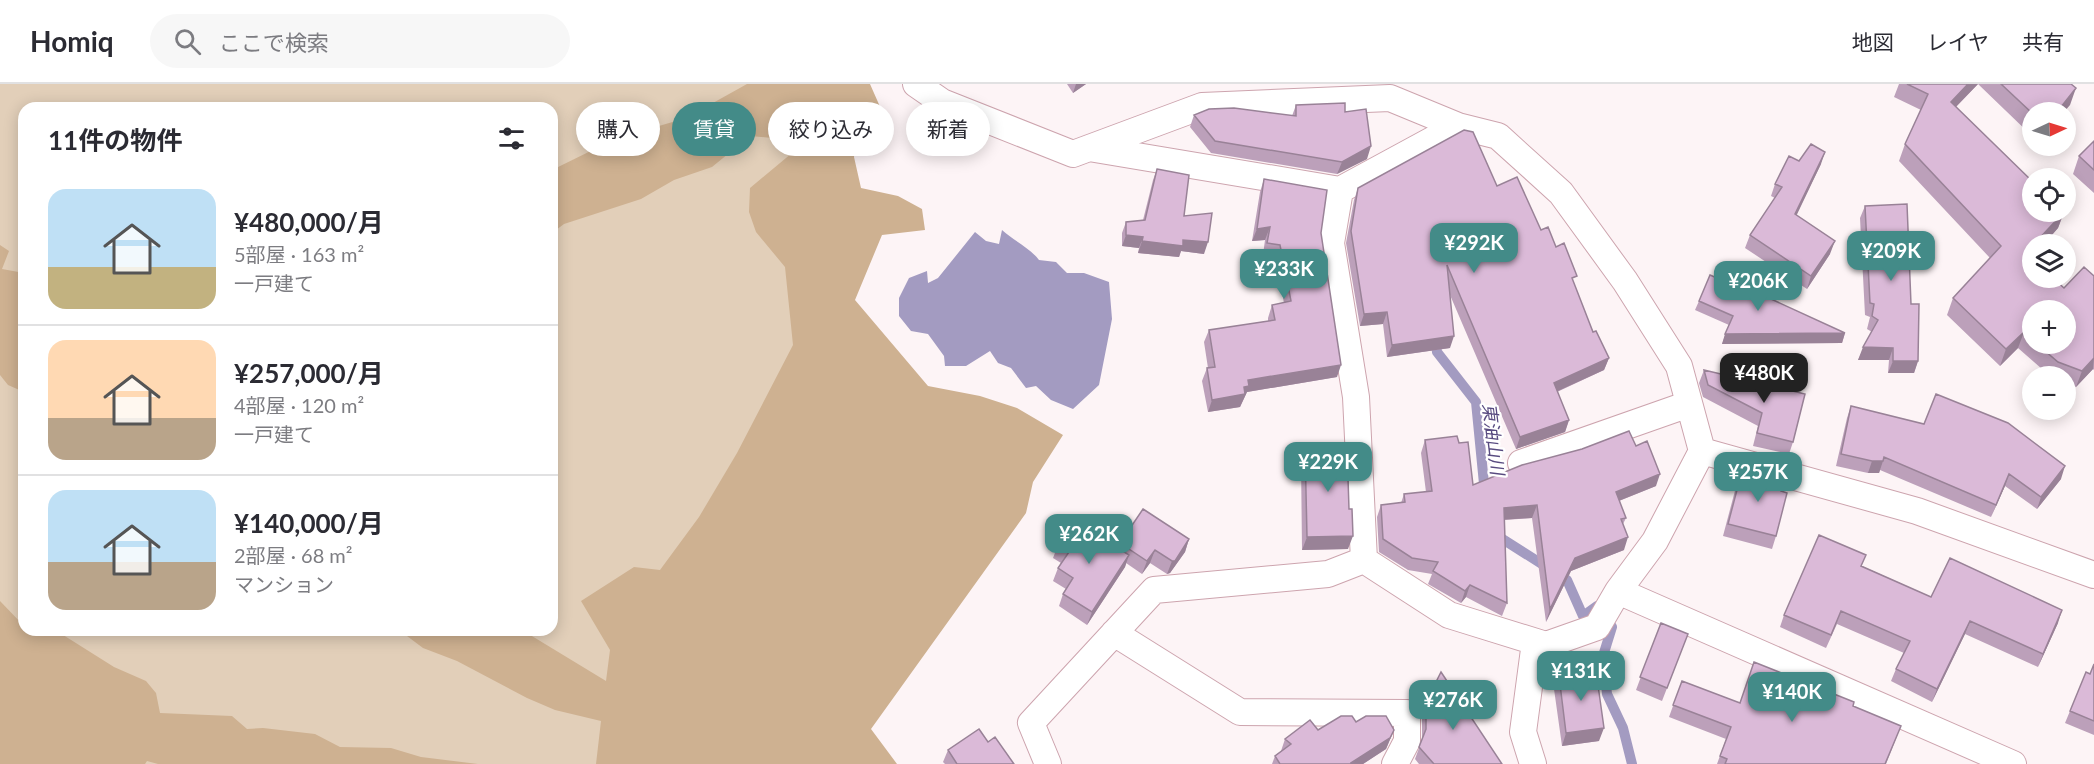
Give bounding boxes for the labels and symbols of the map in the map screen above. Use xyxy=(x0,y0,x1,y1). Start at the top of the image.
north arrow xyxy=(2022,102,2076,156)
pin: ¥292K xyxy=(1432,223,1516,274)
pin: ¥209K xyxy=(1849,231,1933,282)
pin: ¥233K xyxy=(1242,249,1326,300)
pin: ¥206K xyxy=(1716,261,1800,312)
pin: ¥480K xyxy=(1722,353,1806,404)
water label: 東油山川 xyxy=(1479,402,1510,478)
pin: ¥229K xyxy=(1286,442,1370,493)
pin: ¥257K xyxy=(1716,452,1800,503)
pin: ¥262K xyxy=(1047,514,1131,565)
pin: ¥131K xyxy=(1539,651,1623,702)
pin: ¥140K xyxy=(1750,672,1834,723)
pin: ¥276K xyxy=(1411,680,1495,731)

